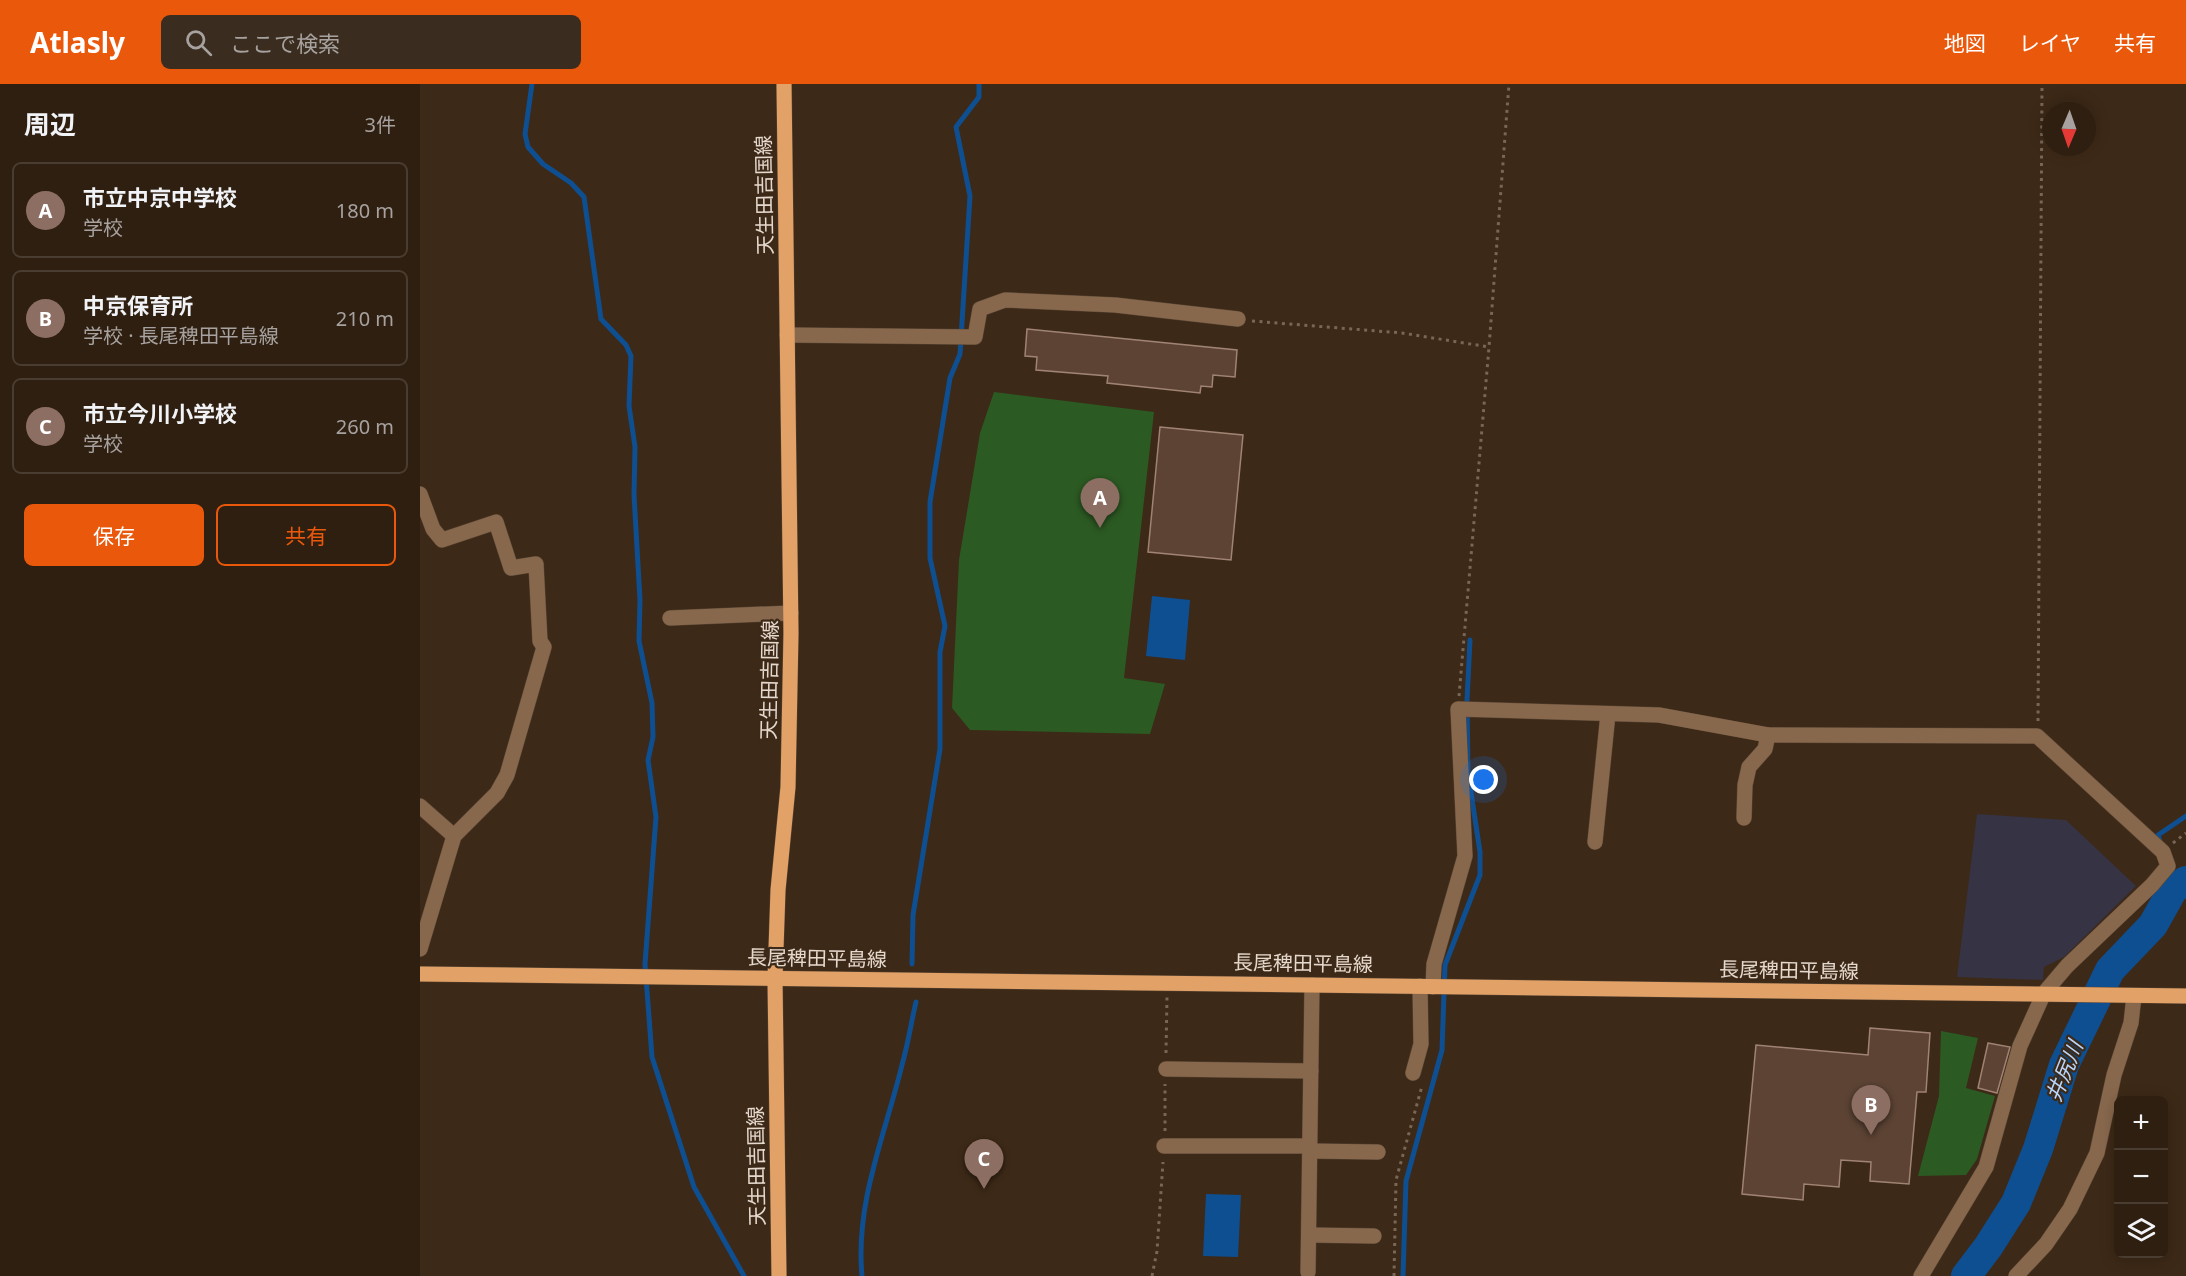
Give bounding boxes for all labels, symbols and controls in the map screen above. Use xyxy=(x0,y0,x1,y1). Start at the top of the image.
search box xyxy=(161,15,581,69)
text: Atlasly xyxy=(30,23,125,61)
icon: search xyxy=(182,26,215,59)
text: ここで検索 xyxy=(230,28,340,58)
text: 地図 xyxy=(1944,29,1986,57)
text: レイヤ xyxy=(2019,29,2081,57)
text: 共有 xyxy=(2114,29,2156,57)
north arrow xyxy=(2042,102,2096,156)
text: 周辺 xyxy=(24,106,76,142)
text: 3件 xyxy=(365,111,396,138)
street label: 天生田吉国線 xyxy=(749,135,779,255)
text: 市立中京中学校 xyxy=(83,182,237,212)
text: A xyxy=(39,197,52,224)
text: 180 m xyxy=(336,197,394,224)
text: 学校 xyxy=(83,214,123,241)
text: 中京保育所 xyxy=(83,290,193,320)
text: B xyxy=(39,305,52,332)
text: 210 m xyxy=(336,305,394,332)
text: 学校 · 長尾稗田平島線 xyxy=(83,322,279,349)
text: 市立今川小学校 xyxy=(83,398,237,428)
text: C xyxy=(39,413,52,440)
text: 260 m xyxy=(336,413,394,440)
text: 学校 xyxy=(83,430,123,457)
pin: A xyxy=(1080,478,1120,528)
button: 保存 xyxy=(24,504,204,566)
button: 共有 xyxy=(216,504,396,566)
street label: 天生田吉国線 xyxy=(754,620,784,740)
your location xyxy=(1469,765,1498,794)
street label: 長尾稗田平島線 xyxy=(747,943,887,973)
street label: 長尾稗田平島線 xyxy=(1233,948,1373,978)
street label: 長尾稗田平島線 xyxy=(1719,955,1859,985)
water label: 井尻川 xyxy=(2039,1035,2090,1105)
pin: B xyxy=(1852,1086,1890,1135)
map controls xyxy=(2114,1096,2168,1258)
button: + xyxy=(2114,1096,2168,1150)
street label: 天生田吉国線 xyxy=(741,1106,771,1226)
pin: C xyxy=(964,1140,1004,1189)
button: − xyxy=(2114,1150,2168,1204)
button: layers xyxy=(2114,1204,2168,1258)

